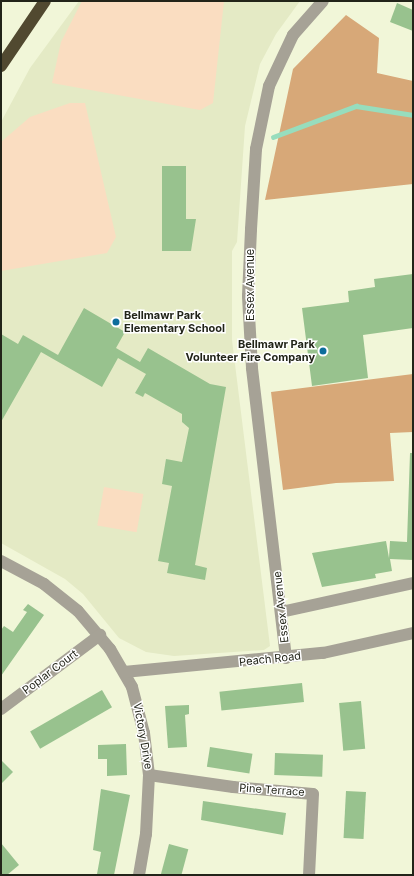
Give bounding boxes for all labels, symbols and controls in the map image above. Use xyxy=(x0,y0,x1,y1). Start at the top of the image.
street label: Essex Avenue xyxy=(243,249,257,321)
place label: Bellmawr Park Elementary School xyxy=(124,309,225,335)
marker: Bellmawr Park Elementary School xyxy=(111,317,121,327)
place label: Bellmawr Park Volunteer Fire Company xyxy=(185,338,315,364)
marker: Bellmawr Park Volunteer Fire Company xyxy=(318,346,328,356)
street label: Essex Avenue xyxy=(271,570,291,644)
street label: Poplar Court xyxy=(20,647,80,697)
street label: Peach Road xyxy=(238,649,302,669)
street label: Victory Drive xyxy=(131,702,155,770)
street label: Pine Terrace xyxy=(239,781,305,799)

